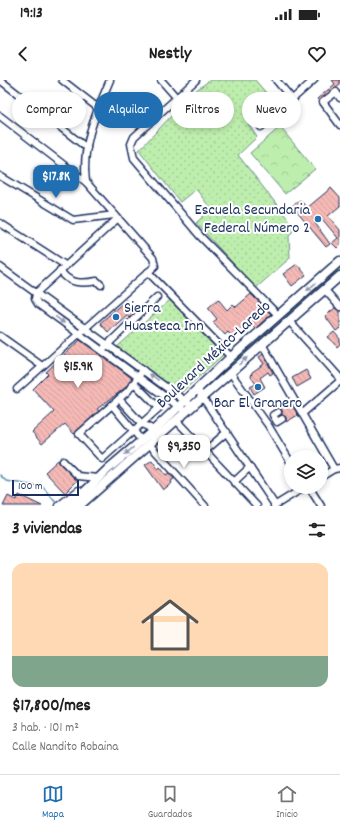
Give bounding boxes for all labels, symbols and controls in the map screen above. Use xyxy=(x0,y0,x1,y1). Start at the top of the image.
text: 19:13 xyxy=(20,3,43,25)
text: Nestly xyxy=(149,42,191,67)
icon: back xyxy=(12,43,34,65)
icon: heart xyxy=(306,43,328,65)
chip: Comprar xyxy=(12,92,86,128)
chip: Alquilar xyxy=(94,92,163,128)
chip: Filtros xyxy=(171,92,234,128)
chip: Nuevo xyxy=(242,92,301,128)
pin: $17.8K xyxy=(23,165,89,199)
text: $17.8K xyxy=(42,168,70,187)
place label: Escuela Secundaria Federal Número 2 xyxy=(194,199,310,240)
marker: Escuela Secundaria Federal Número 2 xyxy=(313,214,323,224)
one-way arrow xyxy=(305,282,316,291)
street label: Boulevard México-Laredo xyxy=(151,296,277,414)
place label: Sierra Huasteca Inn xyxy=(124,297,204,338)
marker: Sierra Huasteca Inn xyxy=(111,312,121,322)
one-way arrow xyxy=(54,316,65,324)
pin: $15.9K xyxy=(45,355,111,389)
one-way arrow xyxy=(238,357,248,366)
text: $15.9K xyxy=(63,358,93,377)
one-way arrow xyxy=(148,373,159,382)
marker: Bar El Granero xyxy=(253,382,263,392)
place label: Bar El Granero xyxy=(214,392,302,415)
pin: $9,350 xyxy=(151,435,217,469)
text: $9,350 xyxy=(167,438,201,457)
one-way arrow xyxy=(124,447,134,456)
map controls xyxy=(284,450,328,494)
button: layers xyxy=(284,450,328,494)
scale bar xyxy=(12,478,79,497)
text: 100 m xyxy=(18,479,42,495)
text: 3 viviendas xyxy=(12,518,82,542)
icon: filters xyxy=(306,519,328,541)
icon: home xyxy=(134,589,206,661)
text: $17,800/mes xyxy=(12,695,91,719)
text: 3 hab. · 101 m² xyxy=(12,719,79,738)
text: Calle Nandito Robaina xyxy=(12,738,118,757)
tab: Mapa xyxy=(42,783,64,823)
tab: Guardados xyxy=(148,783,192,823)
tab: Inicio xyxy=(276,783,298,823)

